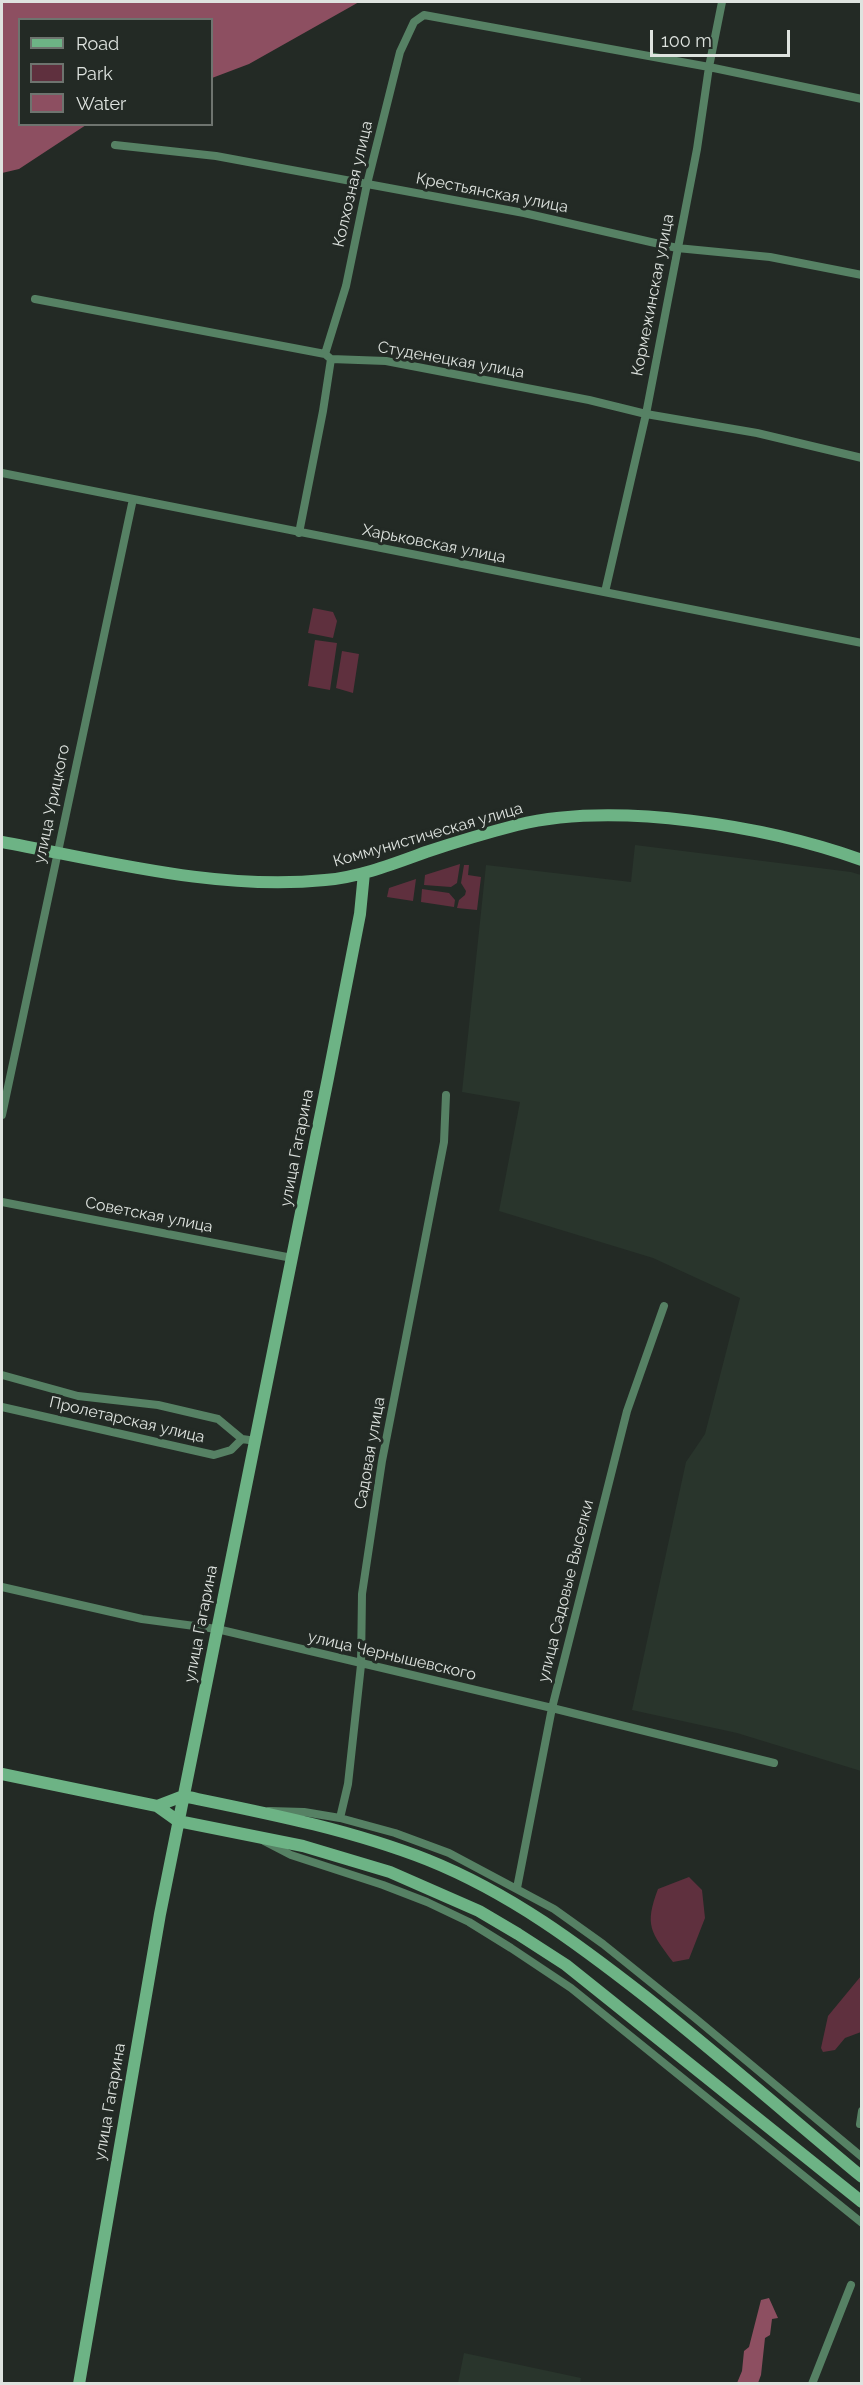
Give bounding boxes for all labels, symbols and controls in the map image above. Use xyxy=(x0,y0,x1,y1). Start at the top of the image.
legend xyxy=(18,18,213,126)
scale bar xyxy=(653,18,792,56)
text: 100 m xyxy=(661,30,712,51)
text: Road xyxy=(76,33,119,54)
text: Park xyxy=(76,63,113,84)
text: Water xyxy=(76,93,126,114)
street label: Колхозная улица xyxy=(329,119,377,249)
street label: Крестьянская улица xyxy=(414,169,570,217)
street label: Кормежинская улица xyxy=(628,212,678,378)
street label: Студенецкая улица xyxy=(376,338,526,382)
street label: Харьковская улица xyxy=(361,521,507,567)
street label: улица Урицкого xyxy=(30,743,74,865)
street label: Коммунистическая улица xyxy=(331,799,525,871)
street label: улица Гагарина xyxy=(276,1088,318,1208)
street label: Советская улица xyxy=(84,1193,214,1237)
street label: Пролетарская улица xyxy=(47,1393,207,1447)
street label: Садовая улица xyxy=(351,1395,389,1511)
street label: улица Садовые Выселки xyxy=(534,1498,598,1684)
street label: улица Гагарина xyxy=(180,1564,222,1684)
street label: улица Чернышевского xyxy=(306,1627,478,1685)
street label: улица Гагарина xyxy=(90,2042,130,2162)

